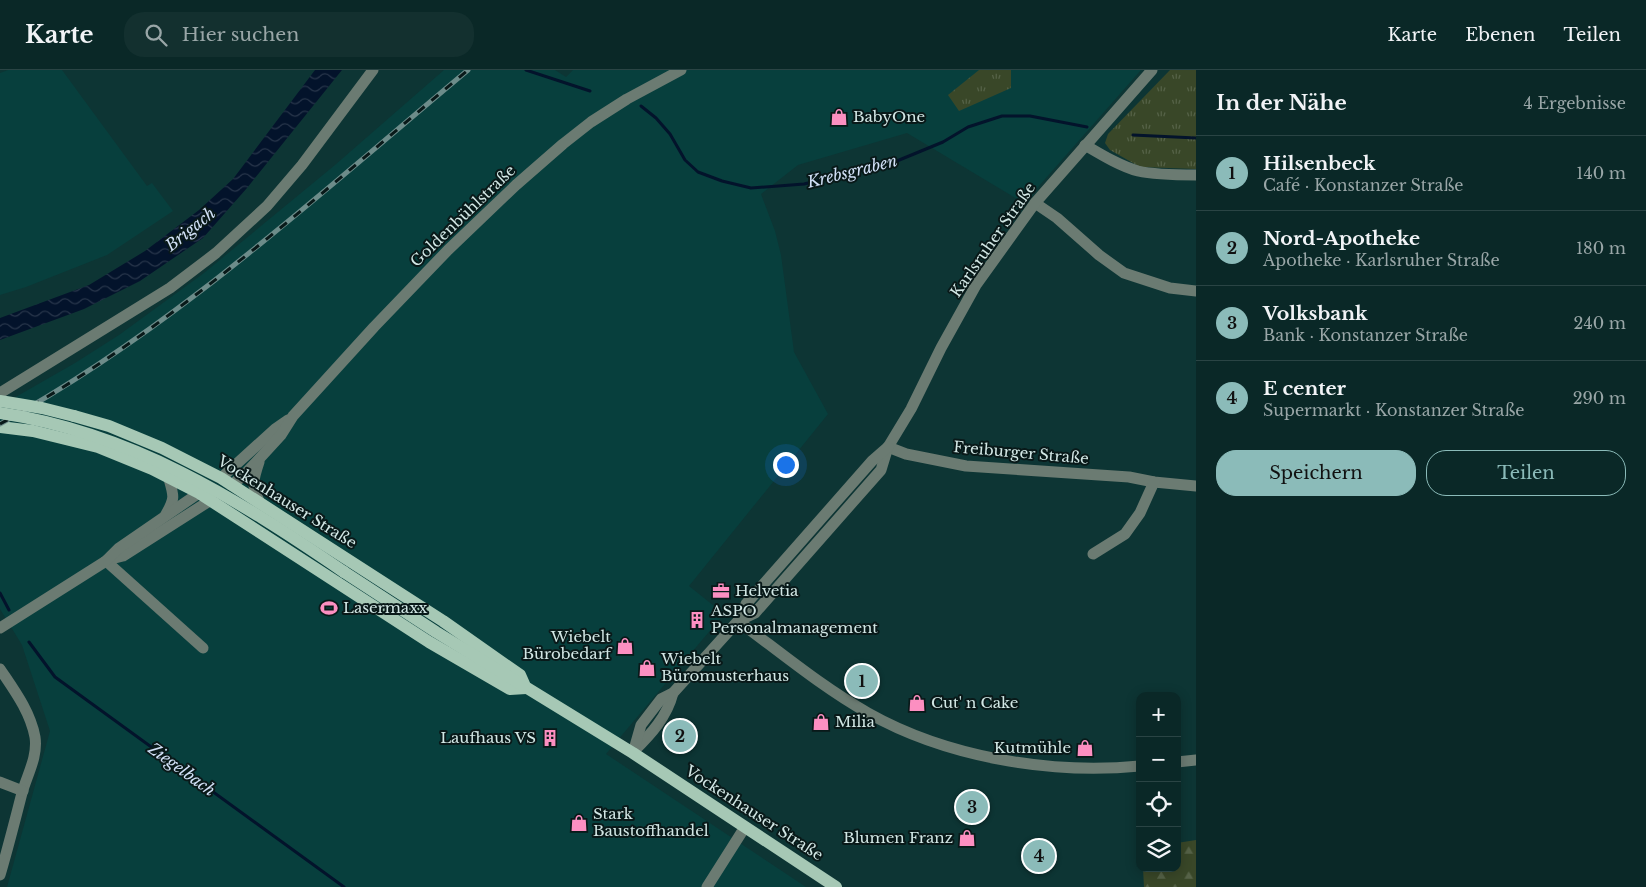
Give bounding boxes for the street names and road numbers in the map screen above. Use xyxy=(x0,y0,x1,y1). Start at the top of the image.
street label: Goldenbühlstraße xyxy=(406,161,519,271)
street label: Karlsruher Straße xyxy=(946,179,1039,301)
street label: Freiburger Straße xyxy=(953,437,1090,468)
street label: Vockenhauser Straße xyxy=(213,450,360,552)
street label: Vockenhauser Straße xyxy=(681,760,827,864)

